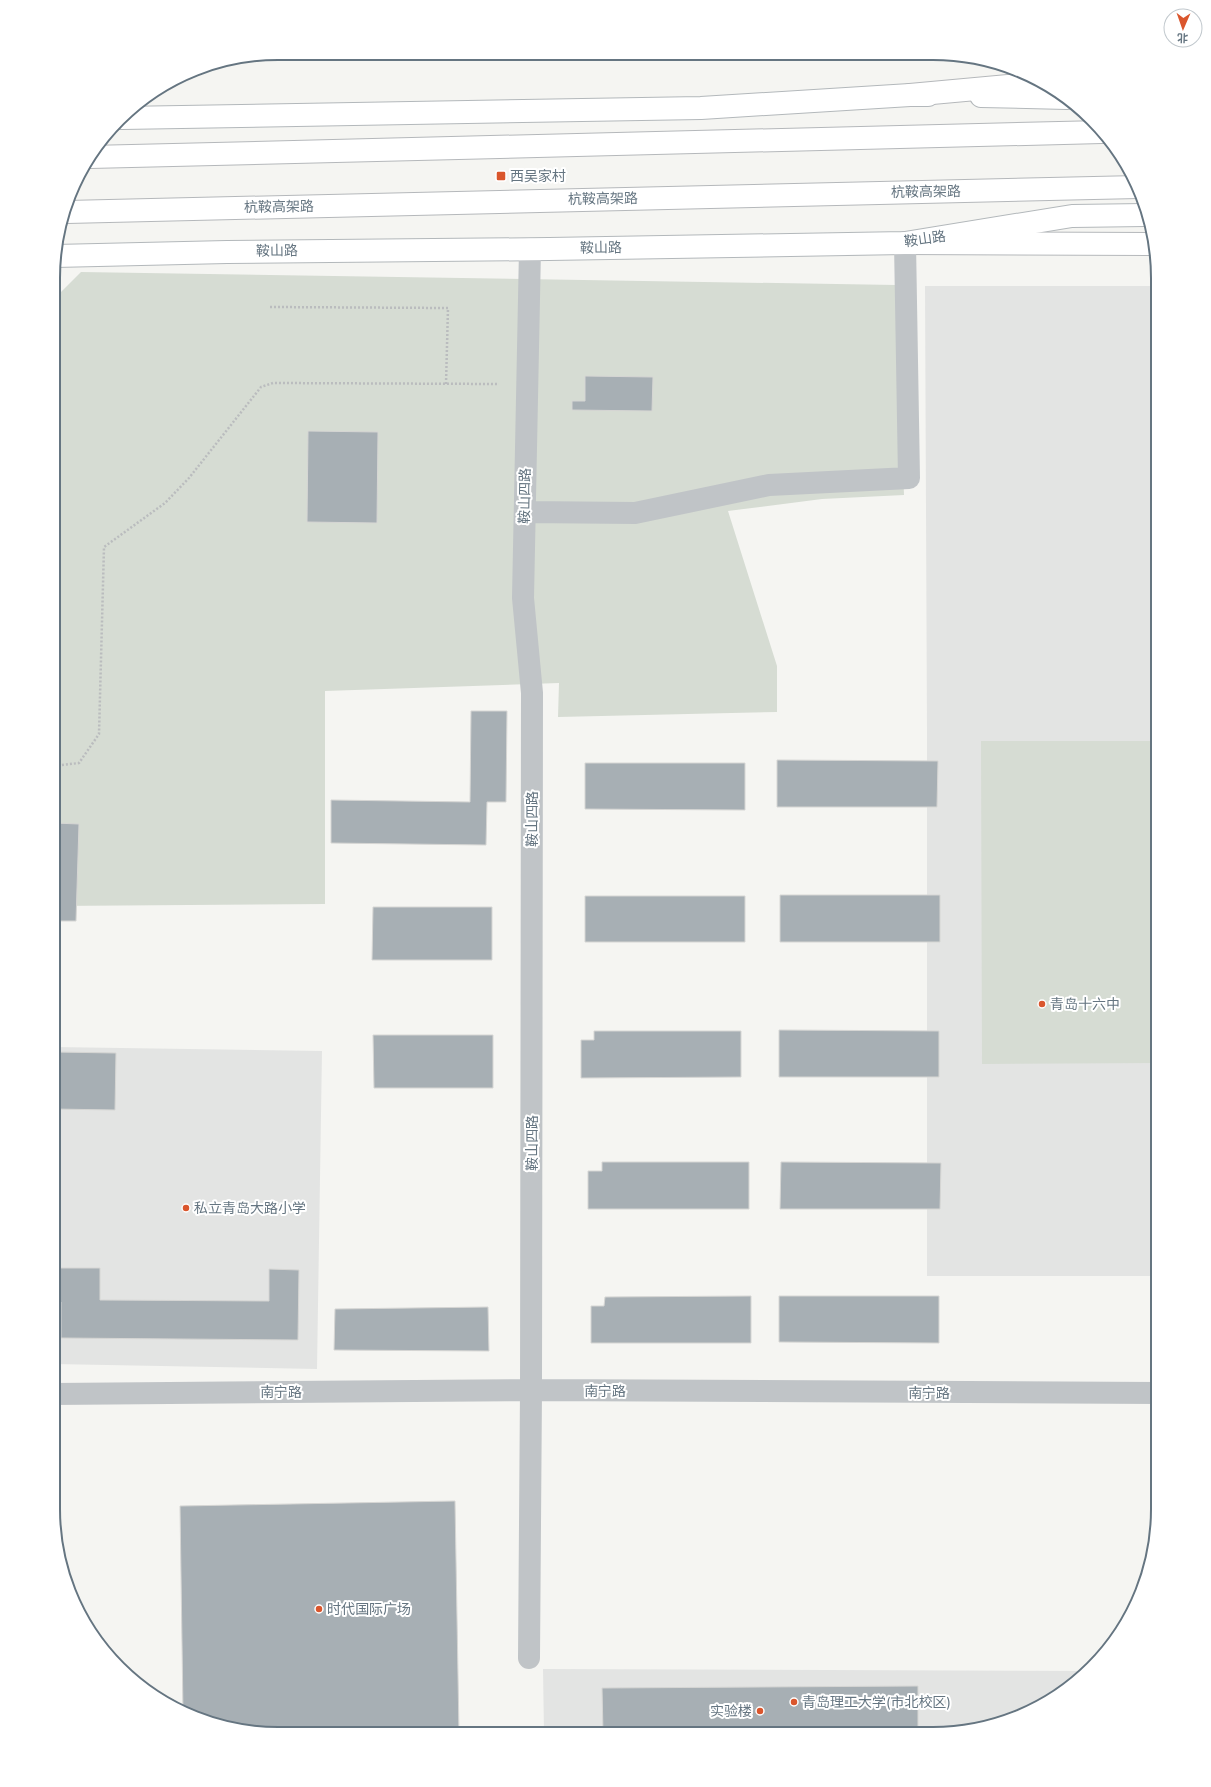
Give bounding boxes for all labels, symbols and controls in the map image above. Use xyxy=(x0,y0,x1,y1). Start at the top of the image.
north arrow xyxy=(1163,8,1203,48)
text: 北 xyxy=(1177,30,1188,45)
place label: 西吴家村 xyxy=(510,167,566,186)
marker: 西吴家村 xyxy=(495,170,507,182)
street label: 杭鞍高架路 xyxy=(891,182,961,202)
street label: 杭鞍高架路 xyxy=(568,189,638,209)
street label: 杭鞍高架路 xyxy=(244,197,314,217)
street label: 鞍山路 xyxy=(903,227,947,251)
street label: 鞍山路 xyxy=(580,238,622,258)
street label: 鞍山路 xyxy=(256,241,298,261)
street label: 鞍山四路 xyxy=(515,468,535,524)
street label: 鞍山四路 xyxy=(523,791,542,847)
place label: 青岛十六中 xyxy=(1050,995,1120,1014)
marker: 青岛十六中 xyxy=(1037,999,1047,1009)
street label: 鞍山四路 xyxy=(523,1115,542,1171)
place label: 私立青岛大路小学 xyxy=(194,1199,306,1218)
marker: 私立青岛大路小学 xyxy=(181,1203,191,1213)
street label: 南宁路 xyxy=(584,1382,626,1401)
street label: 南宁路 xyxy=(260,1383,302,1402)
street label: 南宁路 xyxy=(908,1384,950,1403)
place label: 时代国际广场 xyxy=(327,1600,411,1619)
marker: 时代国际广场 xyxy=(314,1604,324,1614)
place label: 青岛理工大学(市北校区) xyxy=(802,1693,951,1712)
marker: 青岛理工大学(市北校区) xyxy=(789,1697,799,1707)
place label: 实验楼 xyxy=(710,1702,752,1721)
marker: 实验楼 xyxy=(755,1706,765,1716)

